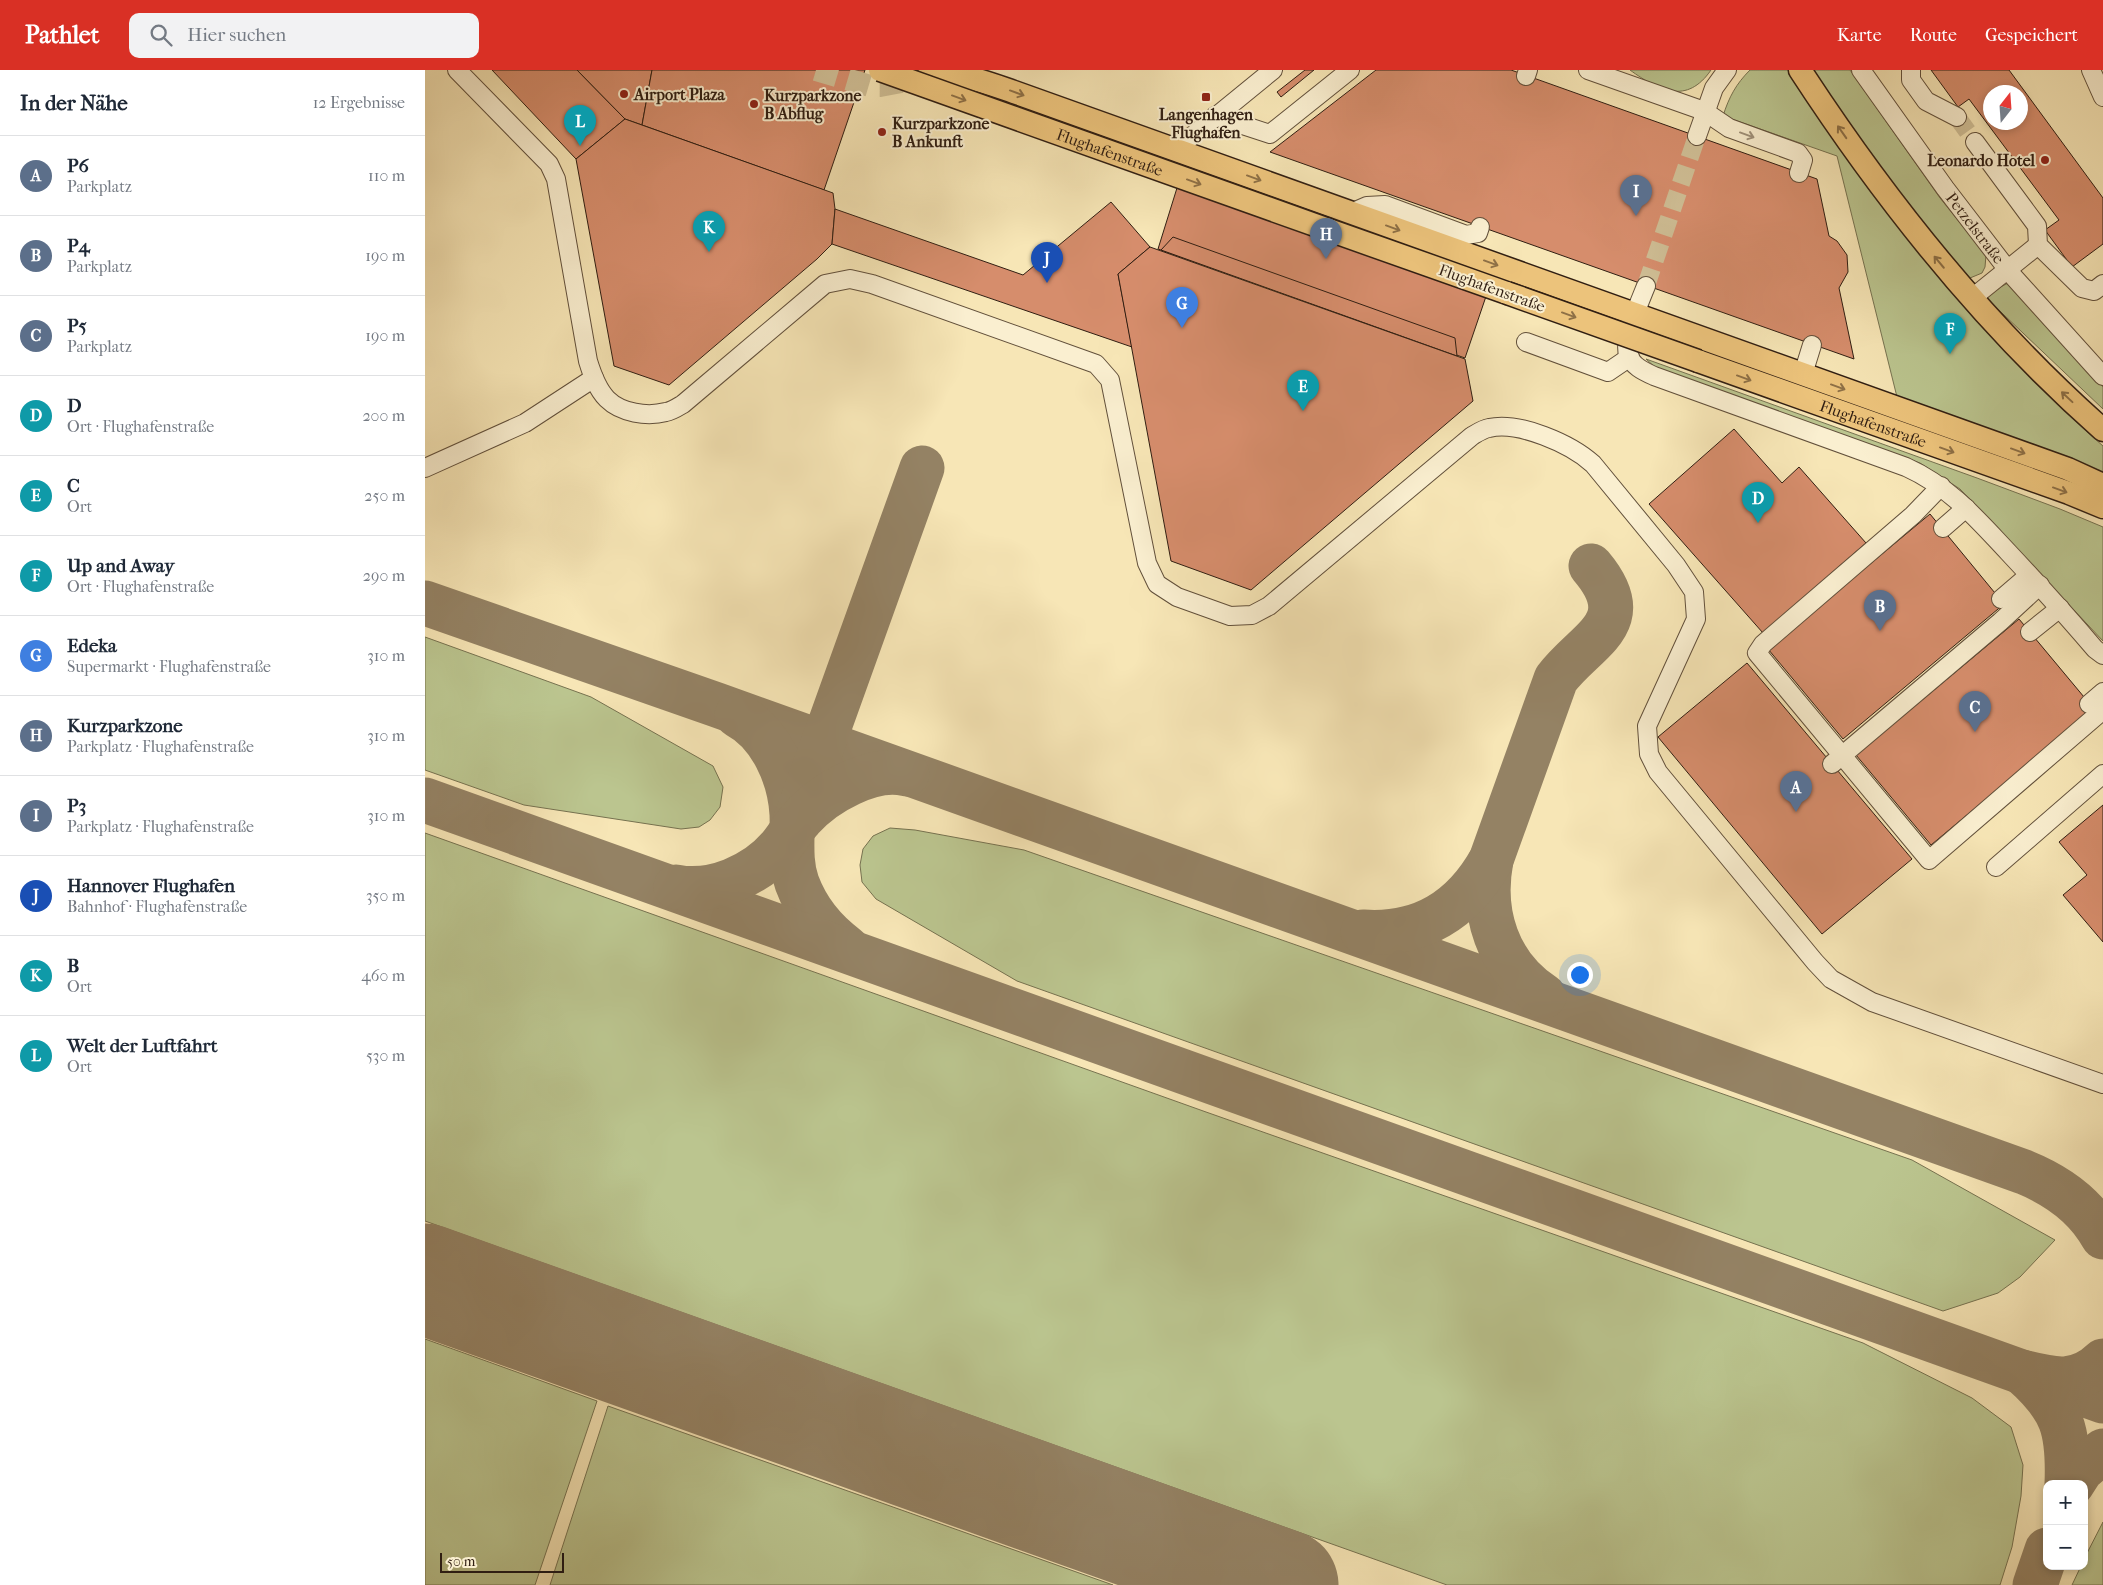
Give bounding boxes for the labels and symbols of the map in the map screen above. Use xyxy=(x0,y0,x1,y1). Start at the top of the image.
place label: Airport Plaza xyxy=(633,85,726,105)
north arrow xyxy=(1983,85,2028,130)
place label: Kurzparkzone B Abflug xyxy=(764,86,862,124)
marker: Airport Plaza xyxy=(618,88,630,100)
one-way arrow xyxy=(1009,89,1025,98)
marker: Langenhagen Flughafen xyxy=(1200,91,1212,103)
one-way arrow xyxy=(950,94,966,103)
marker: Kurzparkzone B Abflug xyxy=(748,98,760,110)
pin: L xyxy=(564,105,596,146)
place label: Langenhagen Flughafen xyxy=(1159,105,1254,143)
place label: Kurzparkzone B Ankunft xyxy=(892,114,990,151)
street label: Flughafenstraße xyxy=(1054,124,1166,180)
one-way arrow xyxy=(1837,125,1847,139)
marker: Kurzparkzone B Ankunft xyxy=(876,126,888,138)
one-way arrow xyxy=(1738,131,1754,140)
place label: Leonardo Hotel xyxy=(1927,151,2036,170)
marker: Leonardo Hotel xyxy=(2039,154,2051,166)
one-way arrow xyxy=(1245,174,1261,183)
pin: I xyxy=(1620,175,1652,216)
one-way arrow xyxy=(1186,178,1201,187)
street label: Petzelstraße xyxy=(1942,188,2009,267)
pin: K xyxy=(693,211,725,252)
pin: H xyxy=(1310,218,1342,259)
one-way arrow xyxy=(1385,224,1400,233)
pin: J xyxy=(1031,242,1063,283)
one-way arrow xyxy=(1934,255,1945,268)
one-way arrow xyxy=(1483,259,1498,268)
street label: Flughafenstraße xyxy=(1436,260,1548,316)
pin: G xyxy=(1166,287,1198,328)
one-way arrow xyxy=(1561,311,1577,321)
pin: F xyxy=(1934,313,1966,354)
pin: E xyxy=(1287,370,1319,411)
one-way arrow xyxy=(1736,374,1751,383)
one-way arrow xyxy=(1830,383,1846,392)
one-way arrow xyxy=(2061,391,2073,403)
street label: Flughafenstraße xyxy=(1817,396,1929,451)
one-way arrow xyxy=(1938,446,1954,455)
one-way arrow xyxy=(2010,447,2025,456)
pin: D xyxy=(1742,482,1774,523)
one-way arrow xyxy=(2052,486,2067,495)
pin: B xyxy=(1864,590,1896,631)
pin: C xyxy=(1959,691,1991,732)
pin: A xyxy=(1780,771,1812,812)
your location xyxy=(1567,962,1593,988)
scale bar xyxy=(440,1550,564,1573)

